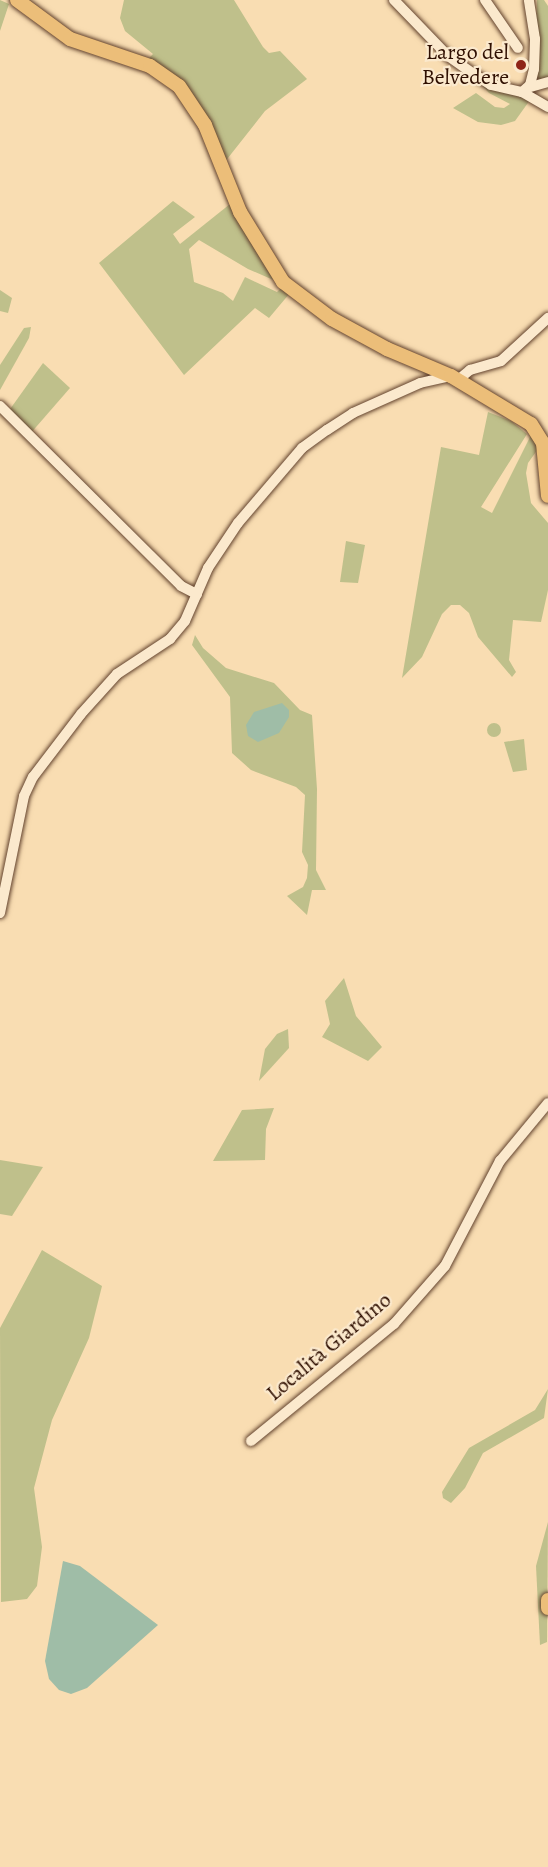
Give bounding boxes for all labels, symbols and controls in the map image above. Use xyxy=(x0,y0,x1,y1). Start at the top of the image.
place label: Largo del Belvedere xyxy=(422,39,509,90)
marker: Largo del Belvedere xyxy=(514,58,528,72)
street label: Località Giardino xyxy=(261,1287,397,1407)

